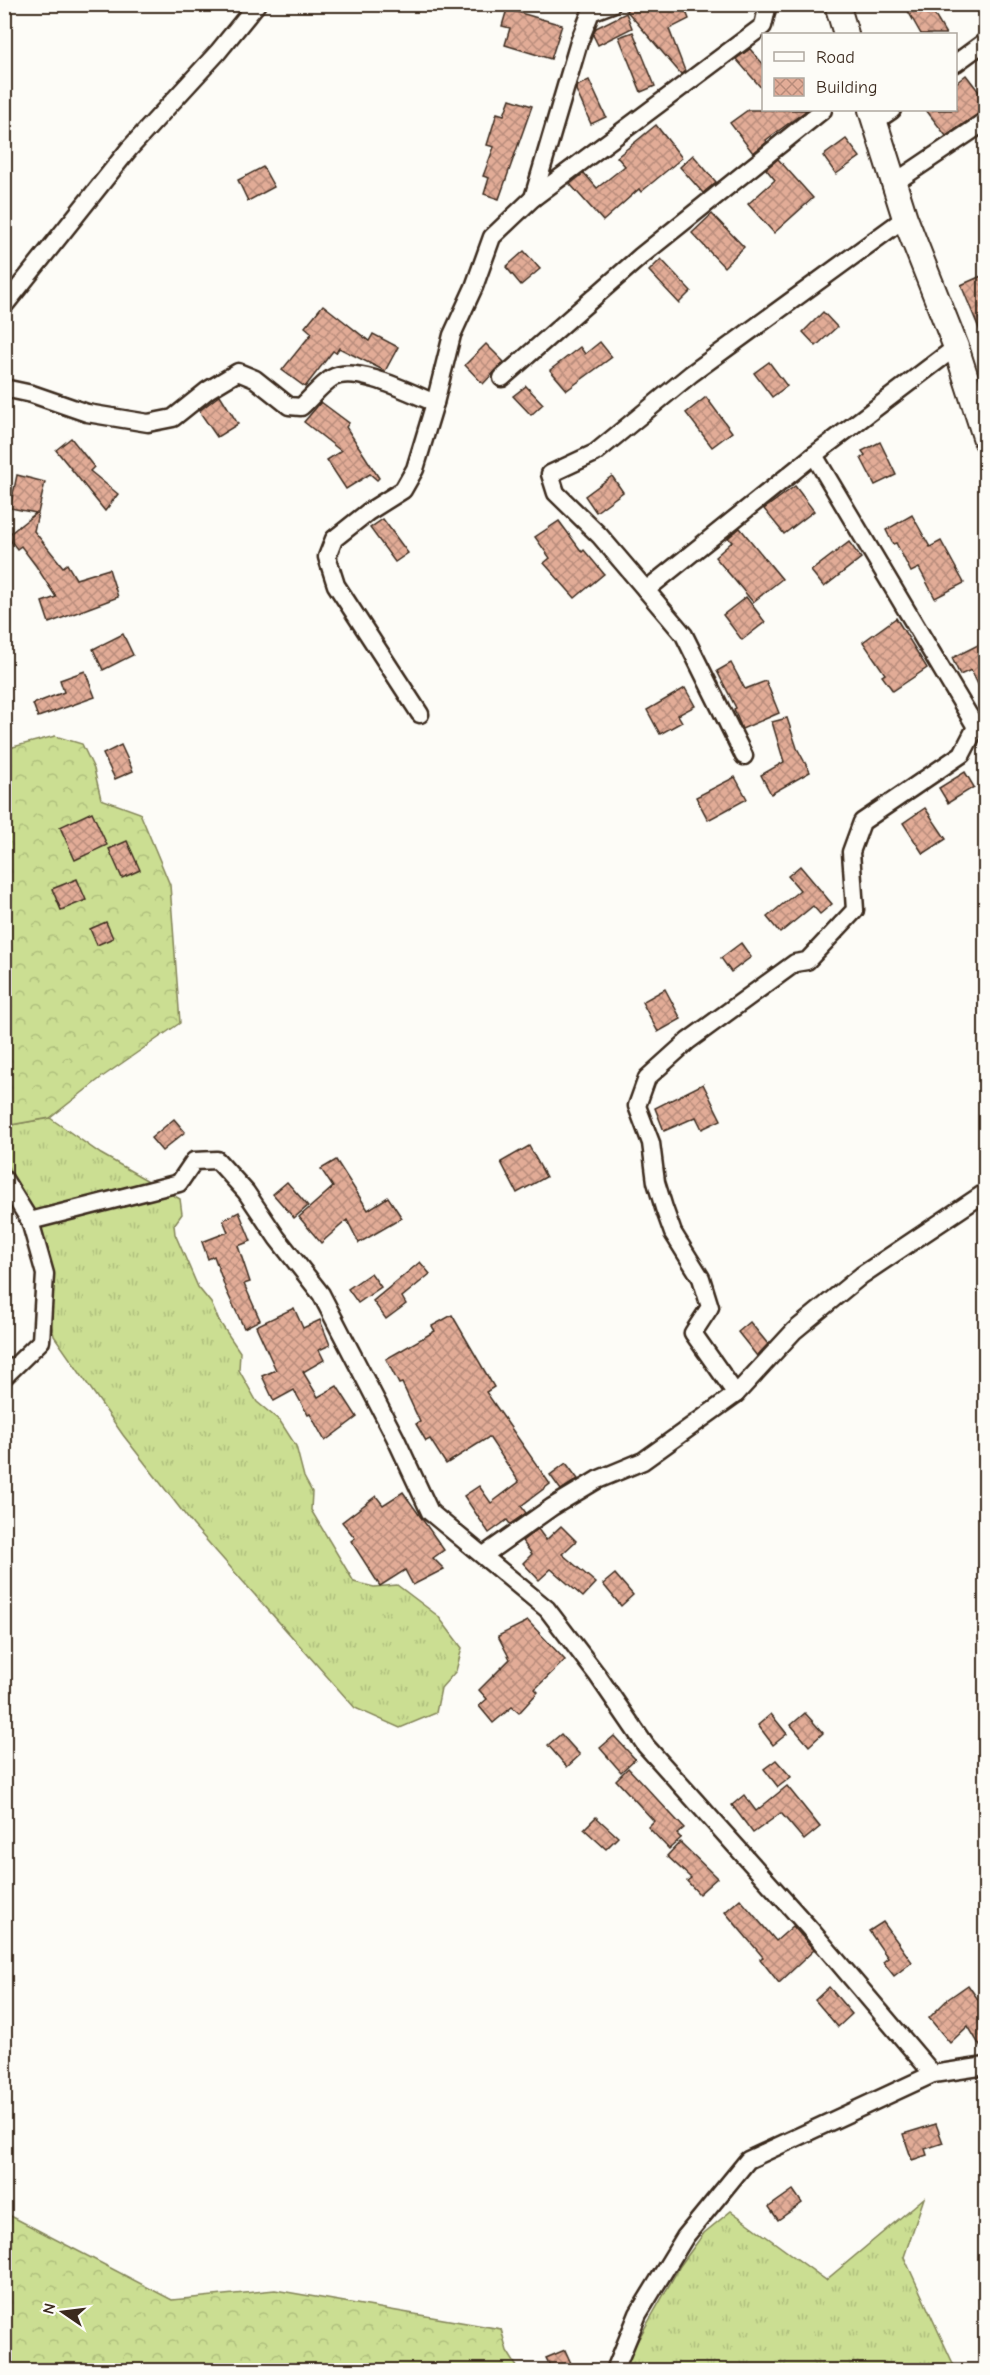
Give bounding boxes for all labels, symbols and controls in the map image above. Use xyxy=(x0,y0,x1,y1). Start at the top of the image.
legend xyxy=(762,33,957,111)
text: Road xyxy=(816,47,855,68)
text: Building xyxy=(816,77,878,98)
north arrow xyxy=(33,2282,93,2342)
text: N xyxy=(39,2301,59,2316)

